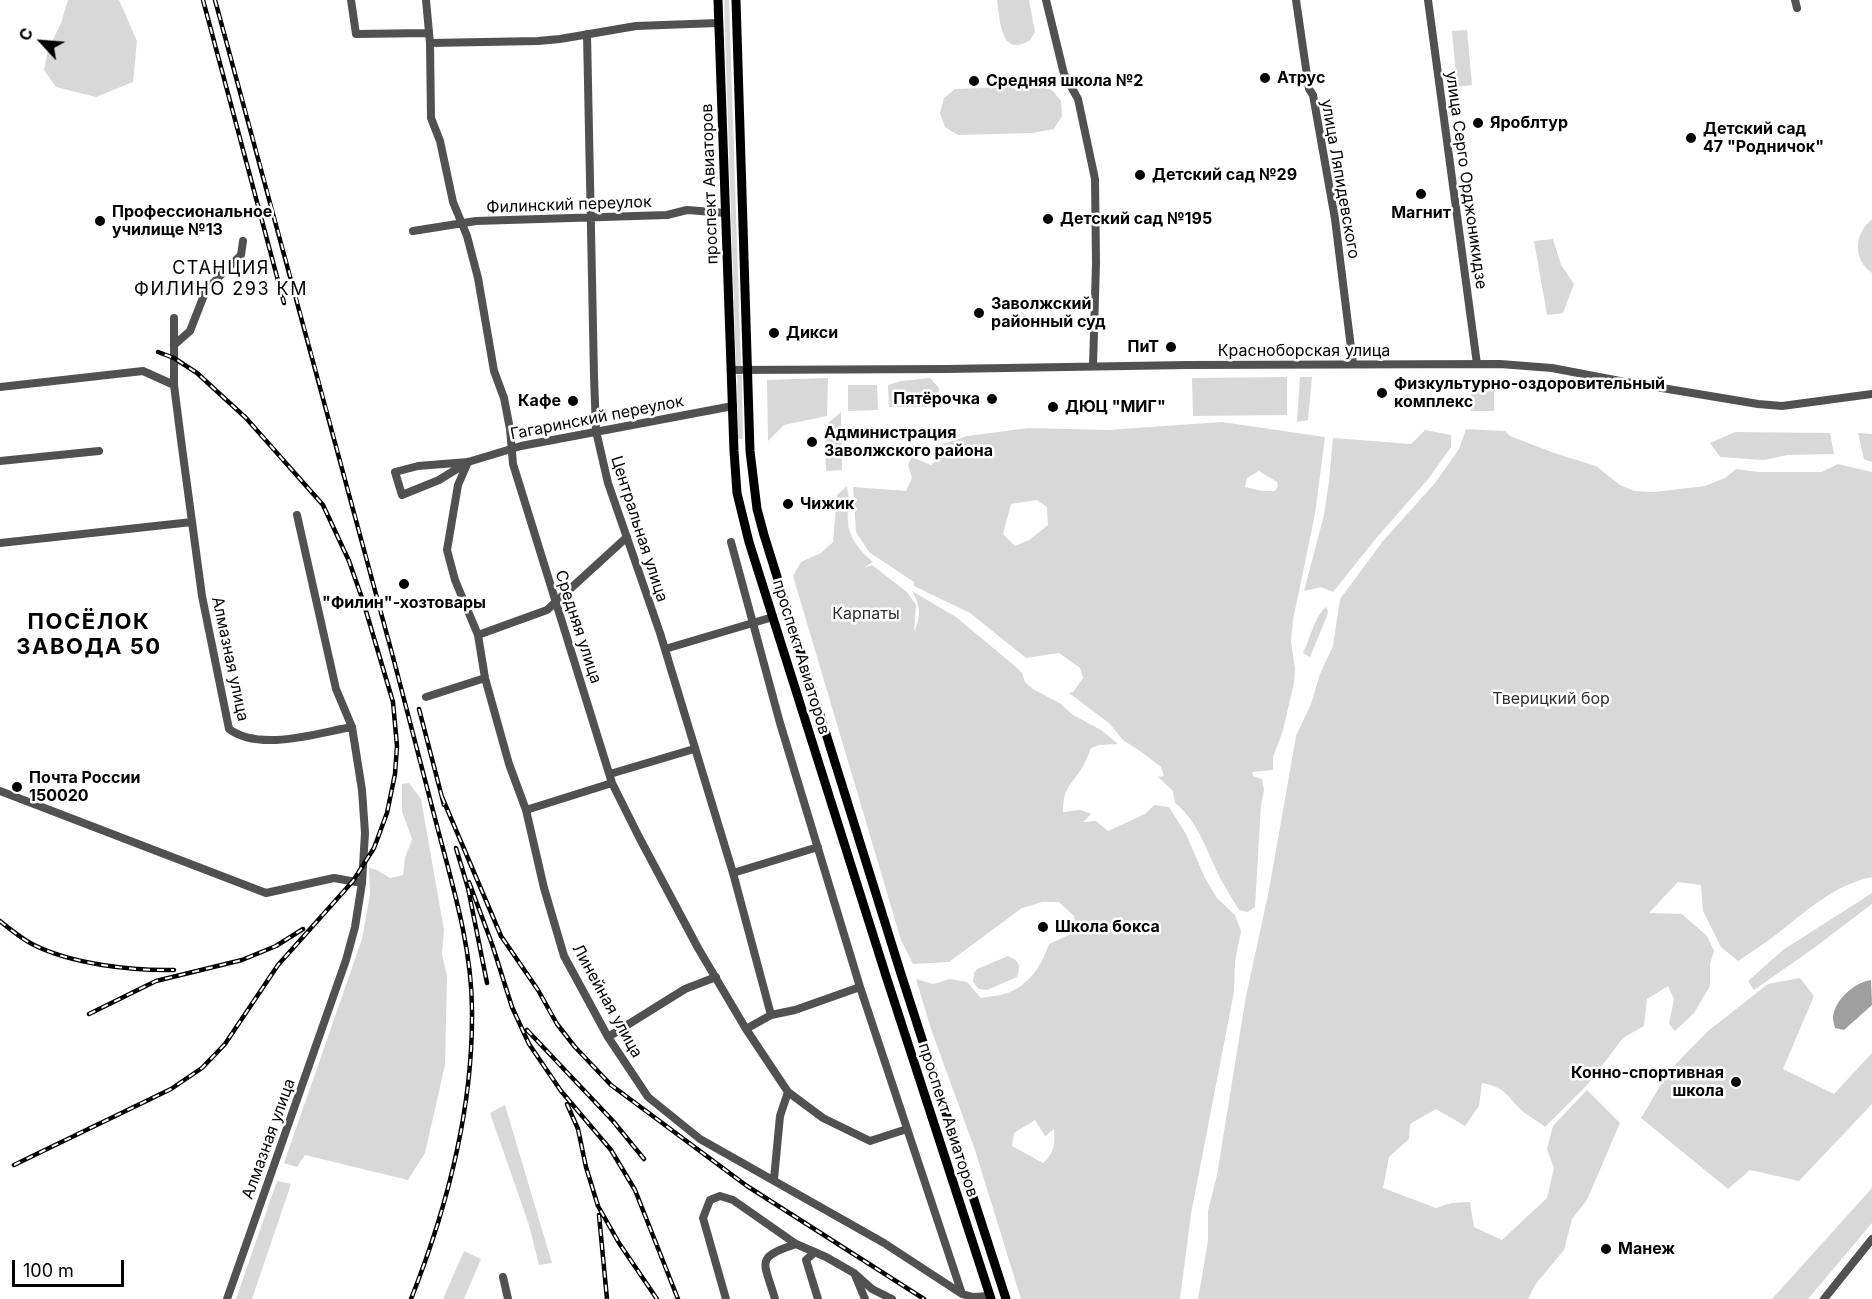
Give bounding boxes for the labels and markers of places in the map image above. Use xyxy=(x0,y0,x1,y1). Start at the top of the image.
place label: Атрус xyxy=(1277,68,1325,88)
place label: Средняя школа №2 xyxy=(986,71,1143,91)
marker: Атрус xyxy=(1258,71,1272,85)
marker: Средняя школа №2 xyxy=(967,74,981,88)
place label: Яроблтур xyxy=(1490,113,1568,133)
marker: Яроблтур xyxy=(1471,116,1485,130)
place label: Детский сад 47 "Родничок" xyxy=(1703,119,1824,157)
marker: Детский сад 47 "Родничок" xyxy=(1684,131,1698,145)
place label: Детский сад №29 xyxy=(1152,165,1297,185)
marker: Детский сад №29 xyxy=(1133,168,1147,182)
marker: Магнит xyxy=(1414,187,1428,201)
place label: Профессиональное училище №13 xyxy=(112,202,272,240)
place label: Магнит xyxy=(1391,203,1451,223)
place label: Детский сад №195 xyxy=(1060,209,1212,229)
marker: Детский сад №195 xyxy=(1041,212,1055,226)
marker: Профессиональное училище №13 xyxy=(93,214,107,228)
place label: Заволжский районный суд xyxy=(991,294,1106,332)
marker: Заволжский районный суд xyxy=(972,306,986,320)
place label: Дикси xyxy=(786,323,838,343)
marker: Дикси xyxy=(767,326,781,340)
place label: ПиТ xyxy=(1128,337,1159,357)
marker: ПиТ xyxy=(1164,340,1178,354)
place label: Физкультурно-оздоровительный комплекс xyxy=(1394,374,1665,412)
marker: Физкультурно-оздоровительный комплекс xyxy=(1375,386,1389,400)
place label: Пятёрочка xyxy=(893,389,980,409)
place label: Кафе xyxy=(518,391,561,411)
marker: Пятёрочка xyxy=(985,392,999,406)
marker: Кафе xyxy=(566,394,580,408)
place label: ДЮЦ "МИГ" xyxy=(1065,397,1166,417)
marker: ДЮЦ "МИГ" xyxy=(1046,400,1060,414)
place label: Администрация Заволжского района xyxy=(824,423,993,461)
marker: Администрация Заволжского района xyxy=(805,435,819,449)
place label: Чижик xyxy=(800,494,854,514)
marker: Чижик xyxy=(781,497,795,511)
marker: "Филин"-хозтовары xyxy=(397,577,411,591)
place label: "Филин"-хозтовары xyxy=(322,593,486,613)
place label: Почта России 150020 xyxy=(29,768,140,806)
marker: Почта России 150020 xyxy=(10,780,24,794)
place label: Школа бокса xyxy=(1055,917,1160,937)
marker: Школа бокса xyxy=(1036,920,1050,934)
place label: Конно-спортивная школа xyxy=(1571,1063,1724,1101)
marker: Конно-спортивная школа xyxy=(1729,1075,1743,1089)
place label: Манеж xyxy=(1618,1239,1675,1259)
marker: Манеж xyxy=(1599,1242,1613,1256)

